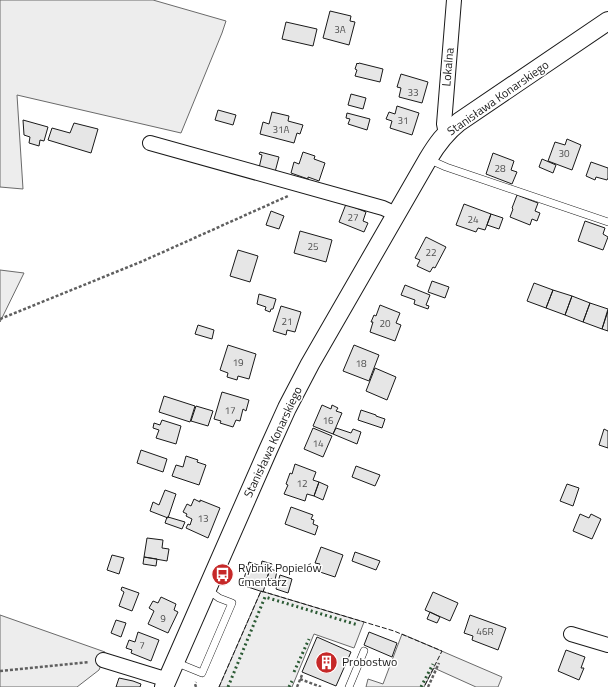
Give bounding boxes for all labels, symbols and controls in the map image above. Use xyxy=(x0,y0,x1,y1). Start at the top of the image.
house number: 3A xyxy=(334,22,346,37)
street label: Lokalna xyxy=(436,47,459,87)
street label: Stanisława Konarskiego xyxy=(443,55,553,140)
house number: 33 xyxy=(407,85,419,100)
house number: 31 xyxy=(397,113,409,128)
house number: 31A xyxy=(272,122,290,137)
house number: 30 xyxy=(558,146,570,161)
house number: 28 xyxy=(494,161,506,176)
house number: 27 xyxy=(347,210,359,225)
house number: 24 xyxy=(467,212,479,227)
house number: 25 xyxy=(307,239,319,254)
house number: 22 xyxy=(425,245,437,260)
house number: 21 xyxy=(281,314,293,329)
house number: 20 xyxy=(379,316,391,331)
house number: 19 xyxy=(232,355,244,370)
house number: 18 xyxy=(355,356,367,371)
street label: Stanisława Konarskiego xyxy=(238,383,307,501)
house number: 17 xyxy=(224,403,236,418)
house number: 16 xyxy=(322,413,334,428)
house number: 14 xyxy=(312,436,324,451)
house number: 12 xyxy=(296,476,308,491)
house number: 13 xyxy=(197,511,209,526)
place label: Rybnik Popielów Cmentarz xyxy=(238,558,322,591)
bus stop icon: Rybnik Popielów Cmentarz xyxy=(209,562,235,588)
house number: 9 xyxy=(160,611,166,626)
house number: 46R xyxy=(476,624,494,639)
house number: 7 xyxy=(139,638,145,653)
building icon: Probostwo xyxy=(314,649,340,675)
place label: Probostwo xyxy=(342,652,397,671)

